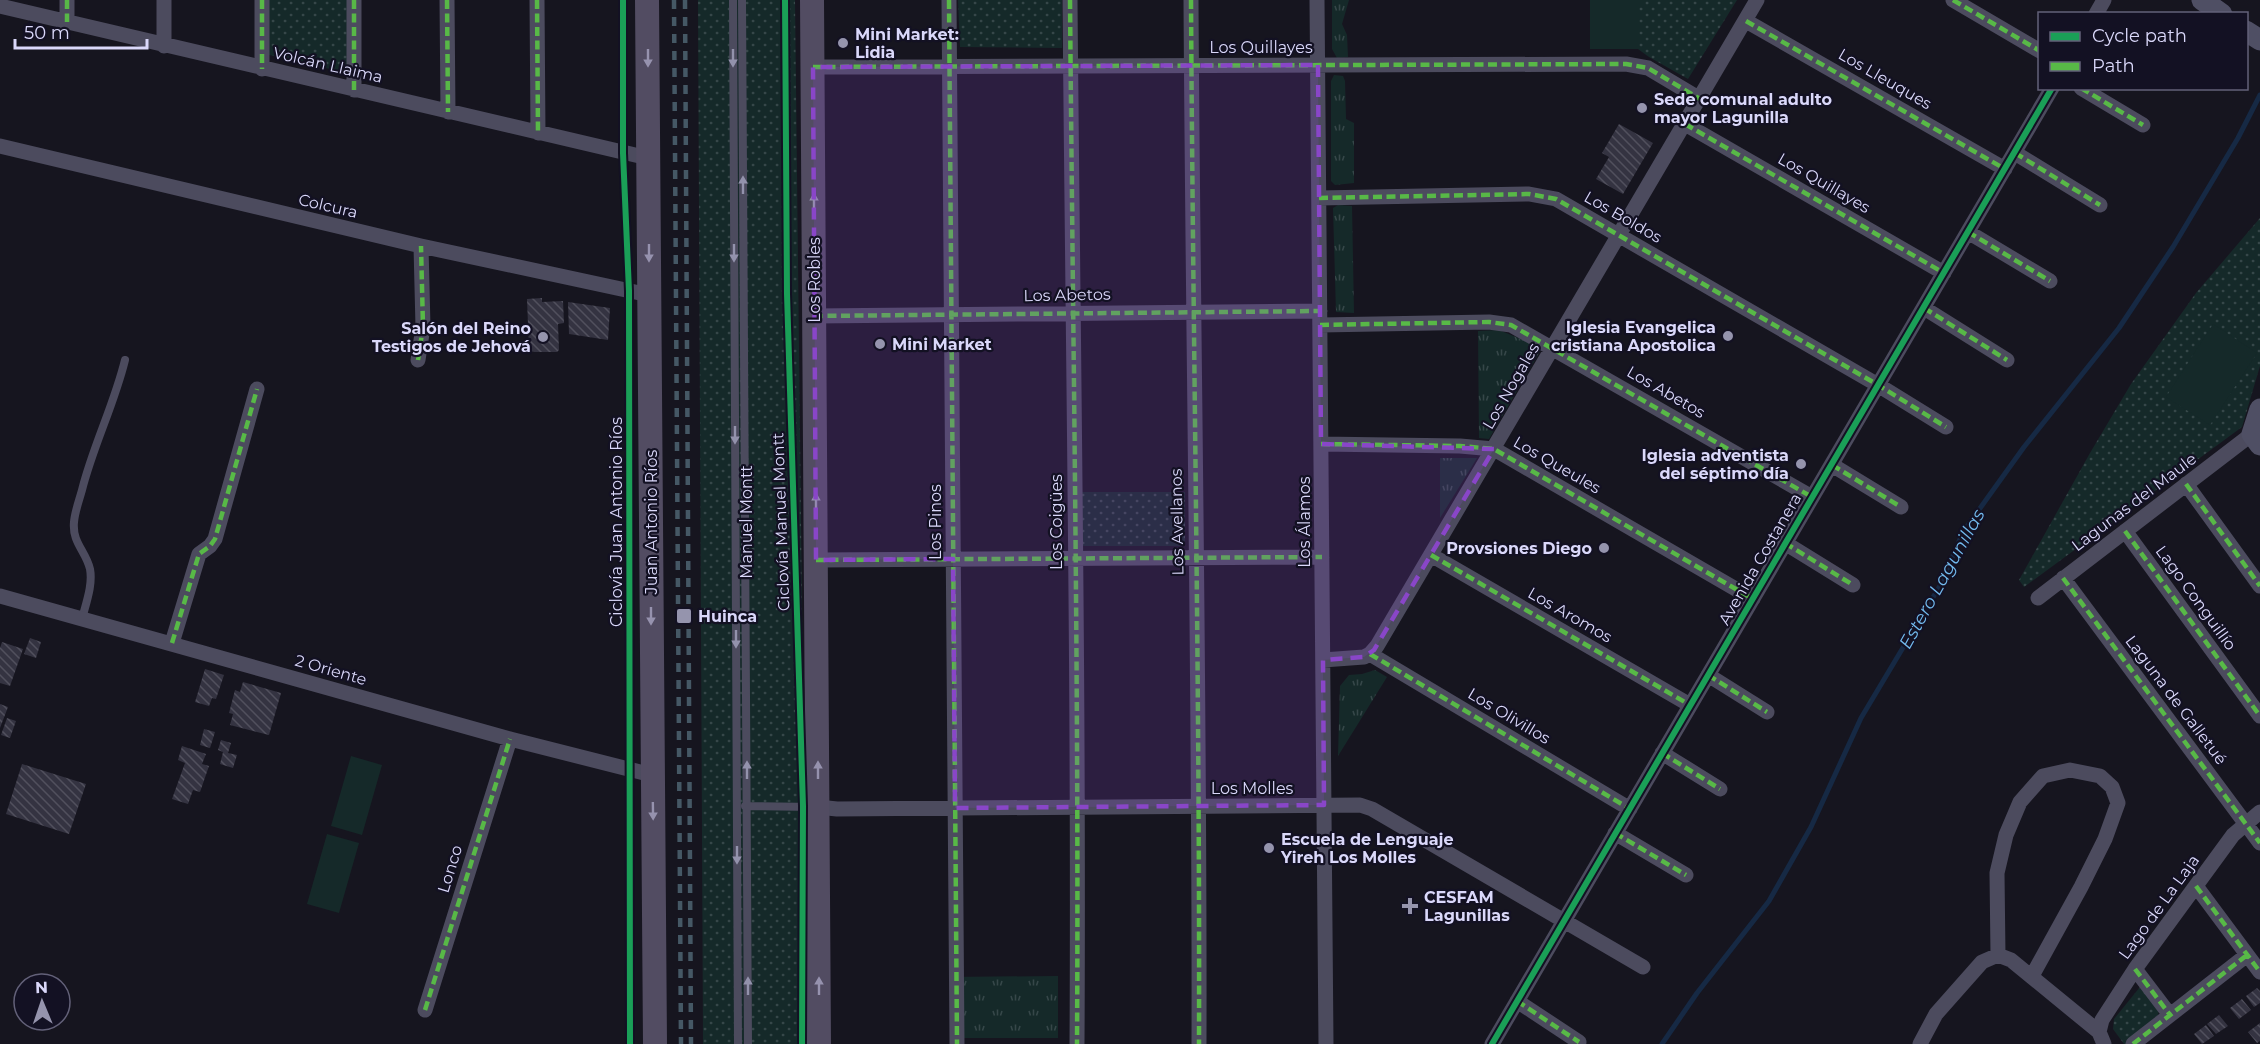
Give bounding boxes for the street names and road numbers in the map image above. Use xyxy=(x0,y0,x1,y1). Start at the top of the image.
street label: Los Quillayes xyxy=(1209,38,1313,57)
street label: Volcán Llaima xyxy=(271,43,385,87)
street label: Los Lleuques xyxy=(1835,45,1935,113)
street label: Los Quillayes xyxy=(1774,149,1874,217)
street label: Los Boldos xyxy=(1581,187,1665,247)
street label: Colcura xyxy=(296,190,360,222)
street label: Los Robles xyxy=(805,237,824,323)
street label: Los Abetos xyxy=(1023,285,1111,305)
street label: Los Nogales xyxy=(1479,339,1543,433)
street label: Los Abetos xyxy=(1623,362,1709,422)
street label: Ciclovía Juan Antonio Ríos xyxy=(607,417,626,627)
street label: Ciclovía Manuel Montt xyxy=(768,432,794,612)
street label: Los Queules xyxy=(1510,432,1604,498)
street label: Juan Antonio Ríos xyxy=(642,449,661,595)
street label: Lagunas del Maule xyxy=(2068,449,2200,555)
street label: Manuel Montt xyxy=(737,465,756,579)
street label: Los Avellanos xyxy=(1167,468,1187,576)
street label: Los Coigües xyxy=(1047,474,1066,570)
street label: Los Álamos xyxy=(1295,476,1314,568)
street label: Los Pinos xyxy=(926,484,945,560)
street label: Avenida Costanera xyxy=(1715,490,1805,628)
street label: Lago Conguillío xyxy=(2152,542,2240,654)
street label: Los Aromos xyxy=(1525,583,1616,647)
street label: Laguna de Galletué xyxy=(2121,632,2231,768)
street label: 2 Oriente xyxy=(293,651,369,689)
street label: Los Olivillos xyxy=(1464,684,1554,748)
street label: Los Molles xyxy=(1211,779,1294,798)
street label: Lonco xyxy=(434,843,466,895)
street label: Lago de La Laja xyxy=(2115,851,2203,963)

